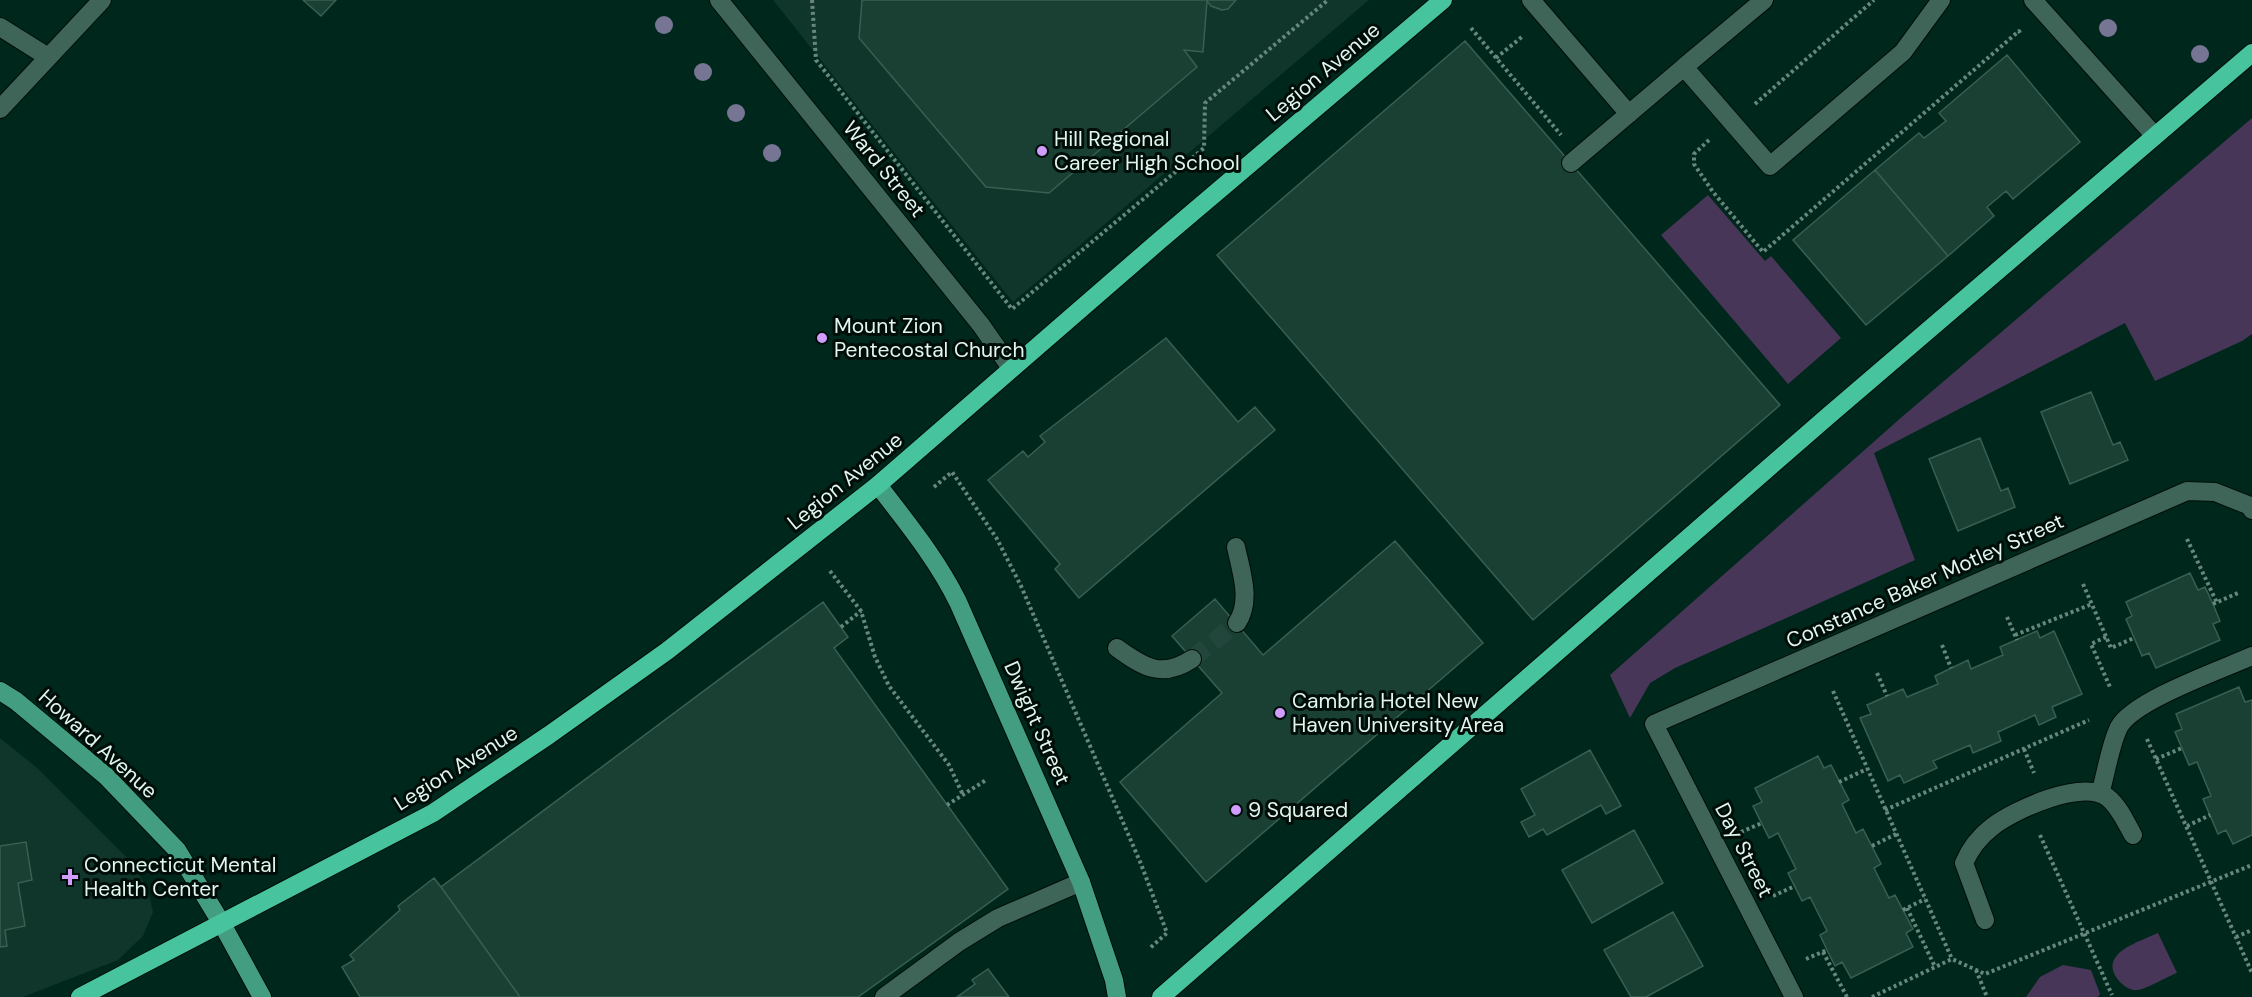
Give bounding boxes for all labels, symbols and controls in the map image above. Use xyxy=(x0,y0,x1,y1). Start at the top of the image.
street label: Legion Avenue xyxy=(1260,16,1386,128)
street label: Ward Street xyxy=(837,115,931,223)
place label: Hill Regional Career High School xyxy=(1054,125,1240,177)
marker: Hill Regional Career High School xyxy=(1035,144,1049,158)
place label: Mount Zion Pentecostal Church xyxy=(834,312,1025,364)
marker: Mount Zion Pentecostal Church xyxy=(815,331,829,345)
street label: Legion Avenue xyxy=(782,426,909,536)
street label: Constance Baker Motley Street xyxy=(1782,507,2068,655)
street label: Dwight Street xyxy=(997,657,1077,789)
street label: Howard Avenue xyxy=(33,683,163,805)
place label: Cambria Hotel New Haven University Area xyxy=(1292,687,1504,739)
marker: Cambria Hotel New Haven University Area xyxy=(1273,706,1287,720)
street label: Legion Avenue xyxy=(389,719,523,817)
place label: 9 Squared xyxy=(1248,796,1348,824)
street label: Day Street xyxy=(1708,798,1780,902)
marker: 9 Squared xyxy=(1229,803,1243,817)
place label: Connecticut Mental Health Center xyxy=(84,851,276,903)
marker: Connecticut Mental Health Center xyxy=(61,868,79,886)

